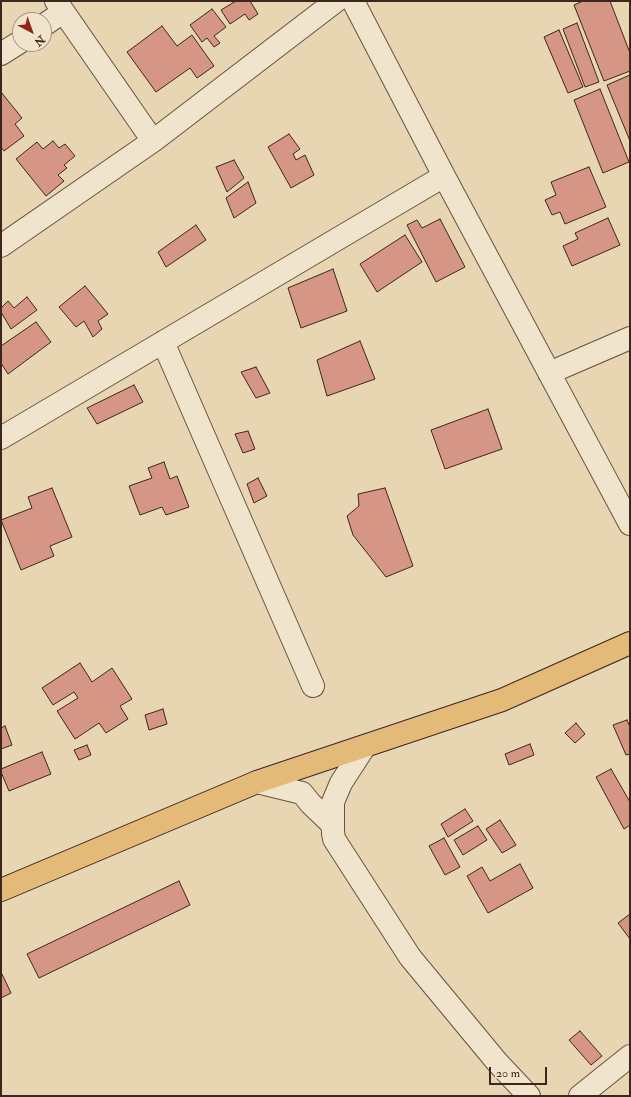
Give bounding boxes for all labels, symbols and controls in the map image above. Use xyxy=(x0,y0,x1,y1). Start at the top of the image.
north arrow xyxy=(12,12,52,52)
text: N xyxy=(32,33,48,49)
scale bar xyxy=(491,1059,549,1085)
text: 20 m xyxy=(496,1066,520,1081)

